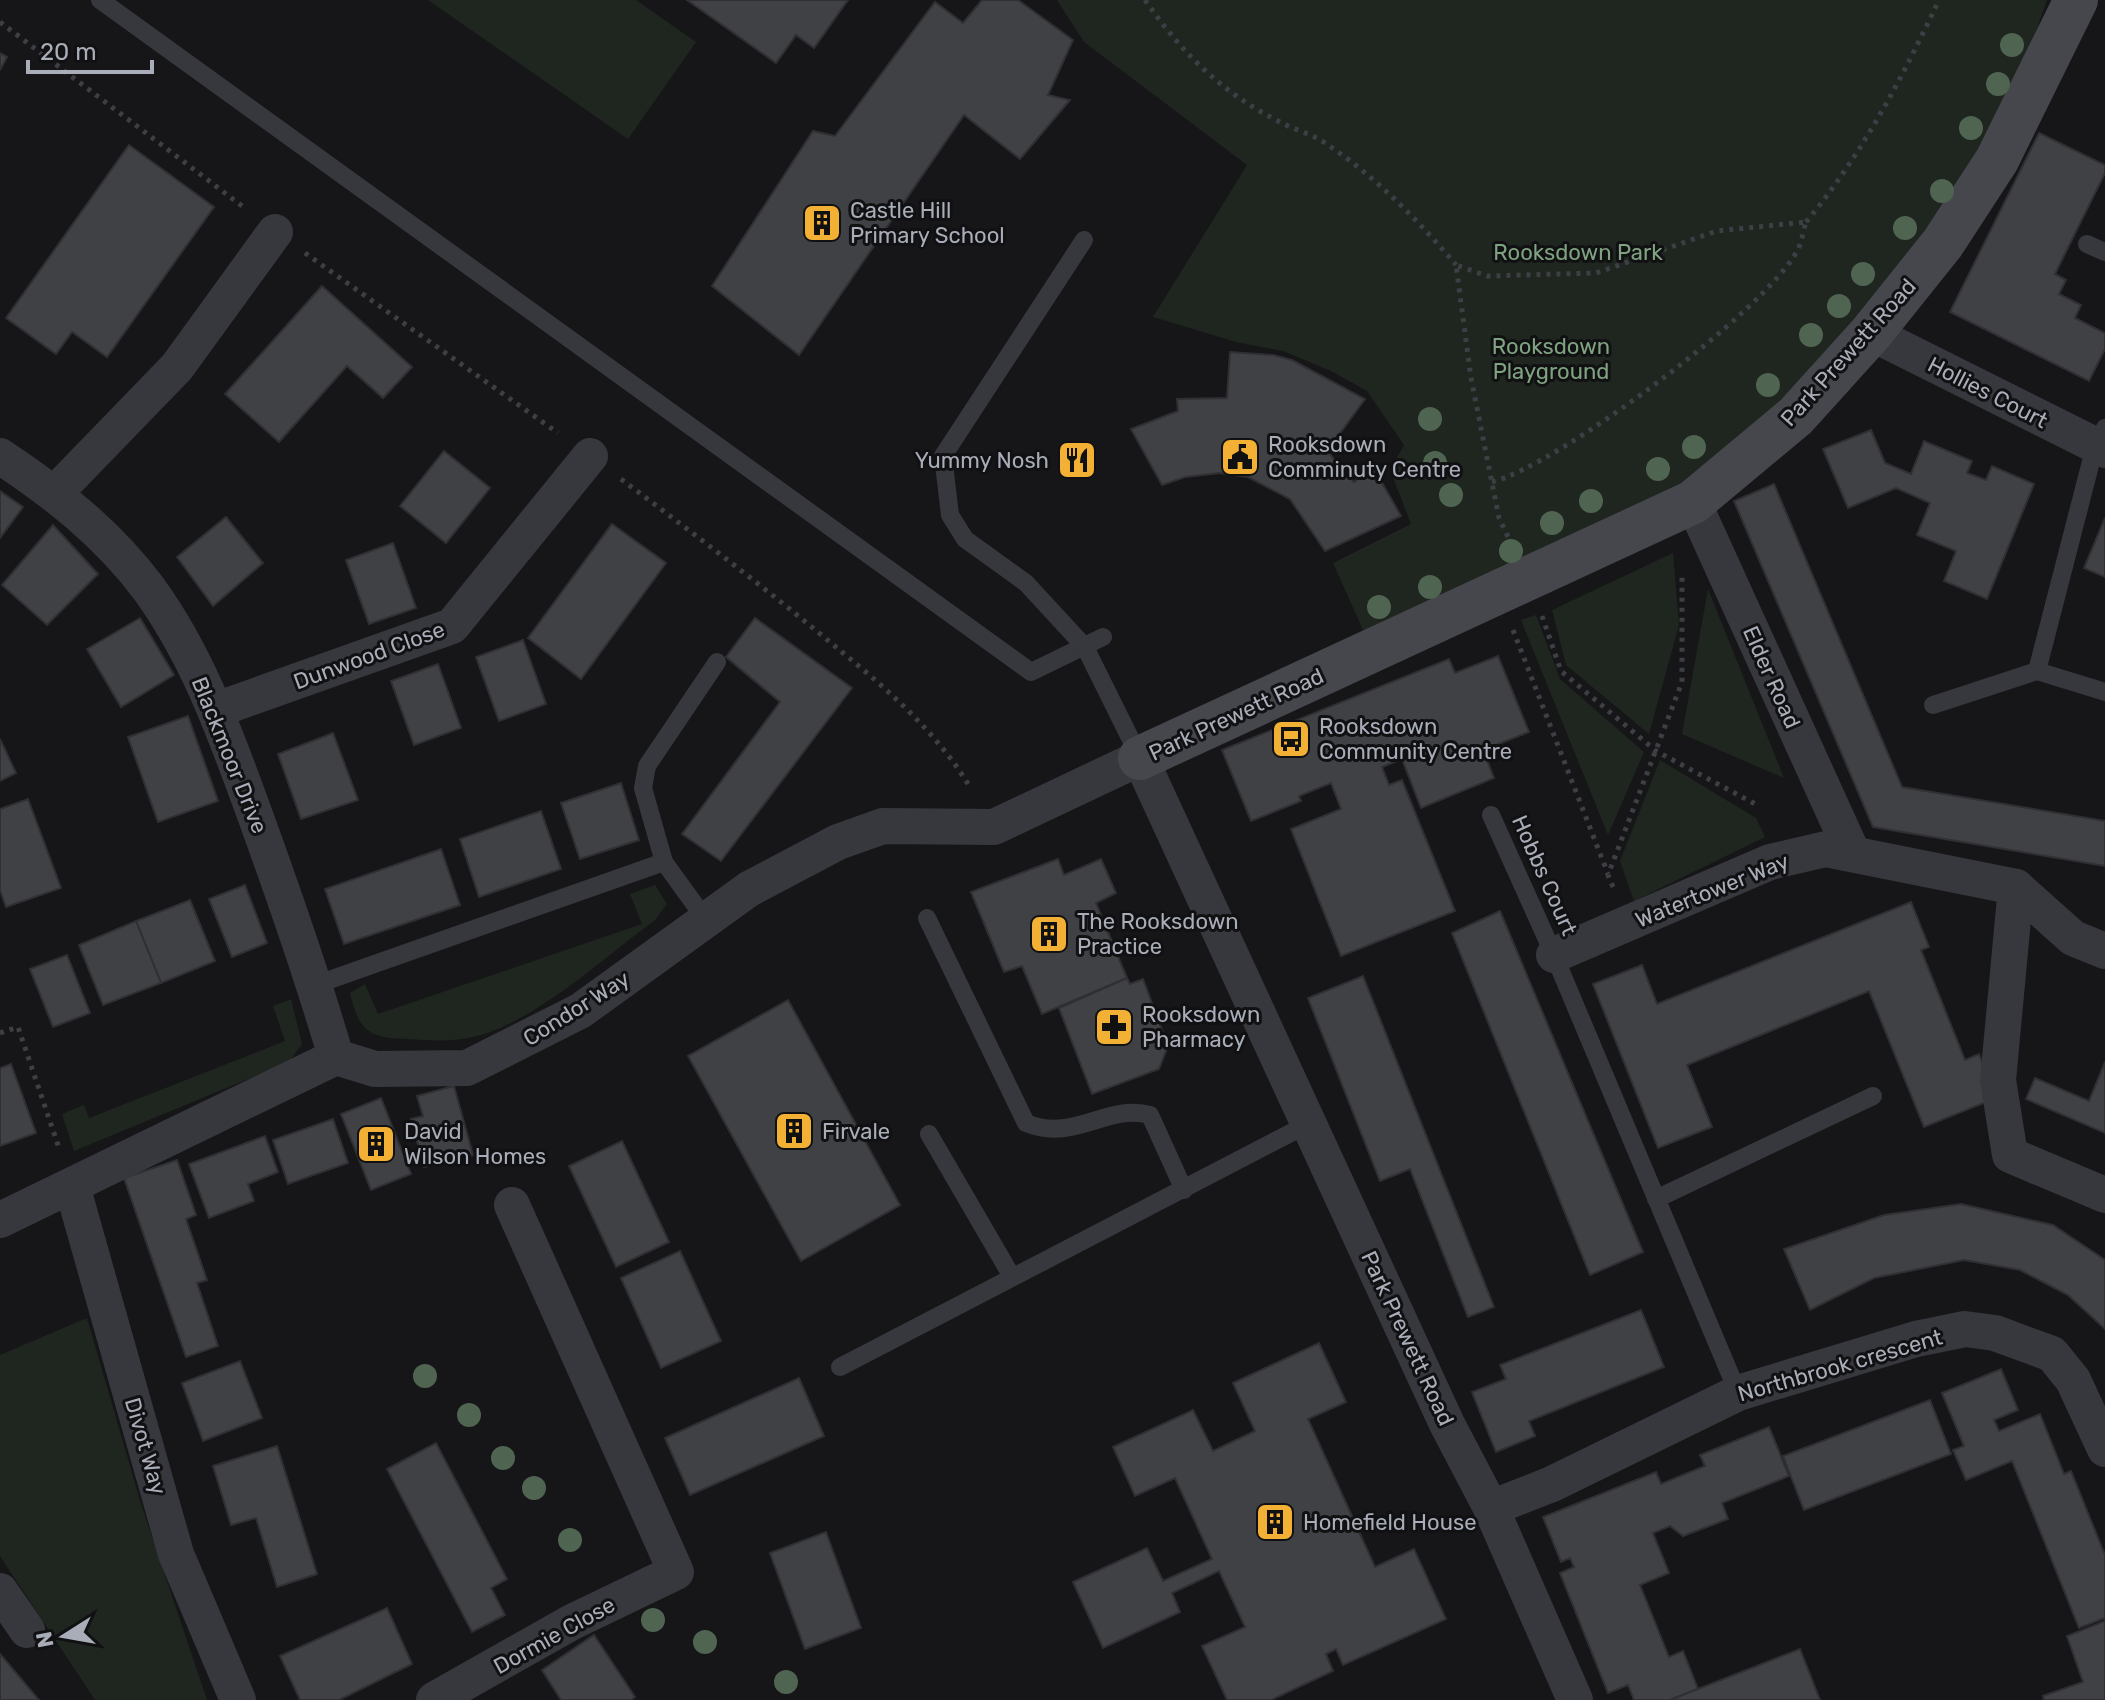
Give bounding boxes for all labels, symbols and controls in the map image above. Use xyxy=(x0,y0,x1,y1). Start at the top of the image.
scale bar xyxy=(28,24,152,74)
text: 20 m xyxy=(40,38,97,66)
place label: Castle Hill Primary School xyxy=(850,197,1005,249)
building icon: Castle Hill Primary School xyxy=(801,202,843,244)
park label: Rooksdown Park xyxy=(1493,239,1663,266)
street label: Park Prewett Road xyxy=(1775,273,1922,432)
park label: Rooksdown Playground xyxy=(1492,333,1610,385)
street label: Hollies Court xyxy=(1923,351,2053,434)
place label: Rooksdown Comminuty Centre xyxy=(1268,431,1461,483)
public building icon: Rooksdown Comminuty Centre xyxy=(1219,436,1261,478)
restaurant icon: Yummy Nosh xyxy=(1056,439,1098,481)
place label: Yummy Nosh xyxy=(915,447,1049,474)
street label: Dunwood Close xyxy=(290,616,448,695)
street label: Elder Road xyxy=(1737,622,1806,733)
street label: Park Prewett Road xyxy=(1145,662,1328,767)
street label: Blackmoor Drive xyxy=(186,673,273,838)
place label: Rooksdown Community Centre xyxy=(1319,713,1512,765)
bus stop icon: Rooksdown Community Centre xyxy=(1270,718,1312,760)
street label: Hobbs Court xyxy=(1506,811,1583,940)
street label: Watertower Way xyxy=(1632,847,1793,934)
place label: The Rooksdown Practice xyxy=(1077,908,1239,960)
building icon: The Rooksdown Practice xyxy=(1028,913,1070,955)
street label: Condor Way xyxy=(518,965,634,1052)
place label: Rooksdown Pharmacy xyxy=(1142,1001,1260,1053)
pharmacy icon: Rooksdown Pharmacy xyxy=(1093,1006,1135,1048)
building icon: Firvale xyxy=(773,1110,815,1152)
place label: David Wilson Homes xyxy=(404,1118,546,1170)
place label: Firvale xyxy=(822,1118,890,1145)
building icon: David Wilson Homes xyxy=(355,1123,397,1165)
street label: Park Prewett Road xyxy=(1355,1247,1460,1430)
street label: Northbrook crescent xyxy=(1735,1323,1946,1408)
street label: Divot Way xyxy=(119,1395,172,1498)
building icon: Homefield House xyxy=(1254,1501,1296,1543)
place label: Homefield House xyxy=(1303,1509,1476,1536)
street label: Dormie Close xyxy=(489,1591,620,1680)
north arrow xyxy=(24,1596,104,1676)
text: N xyxy=(30,1629,60,1650)

